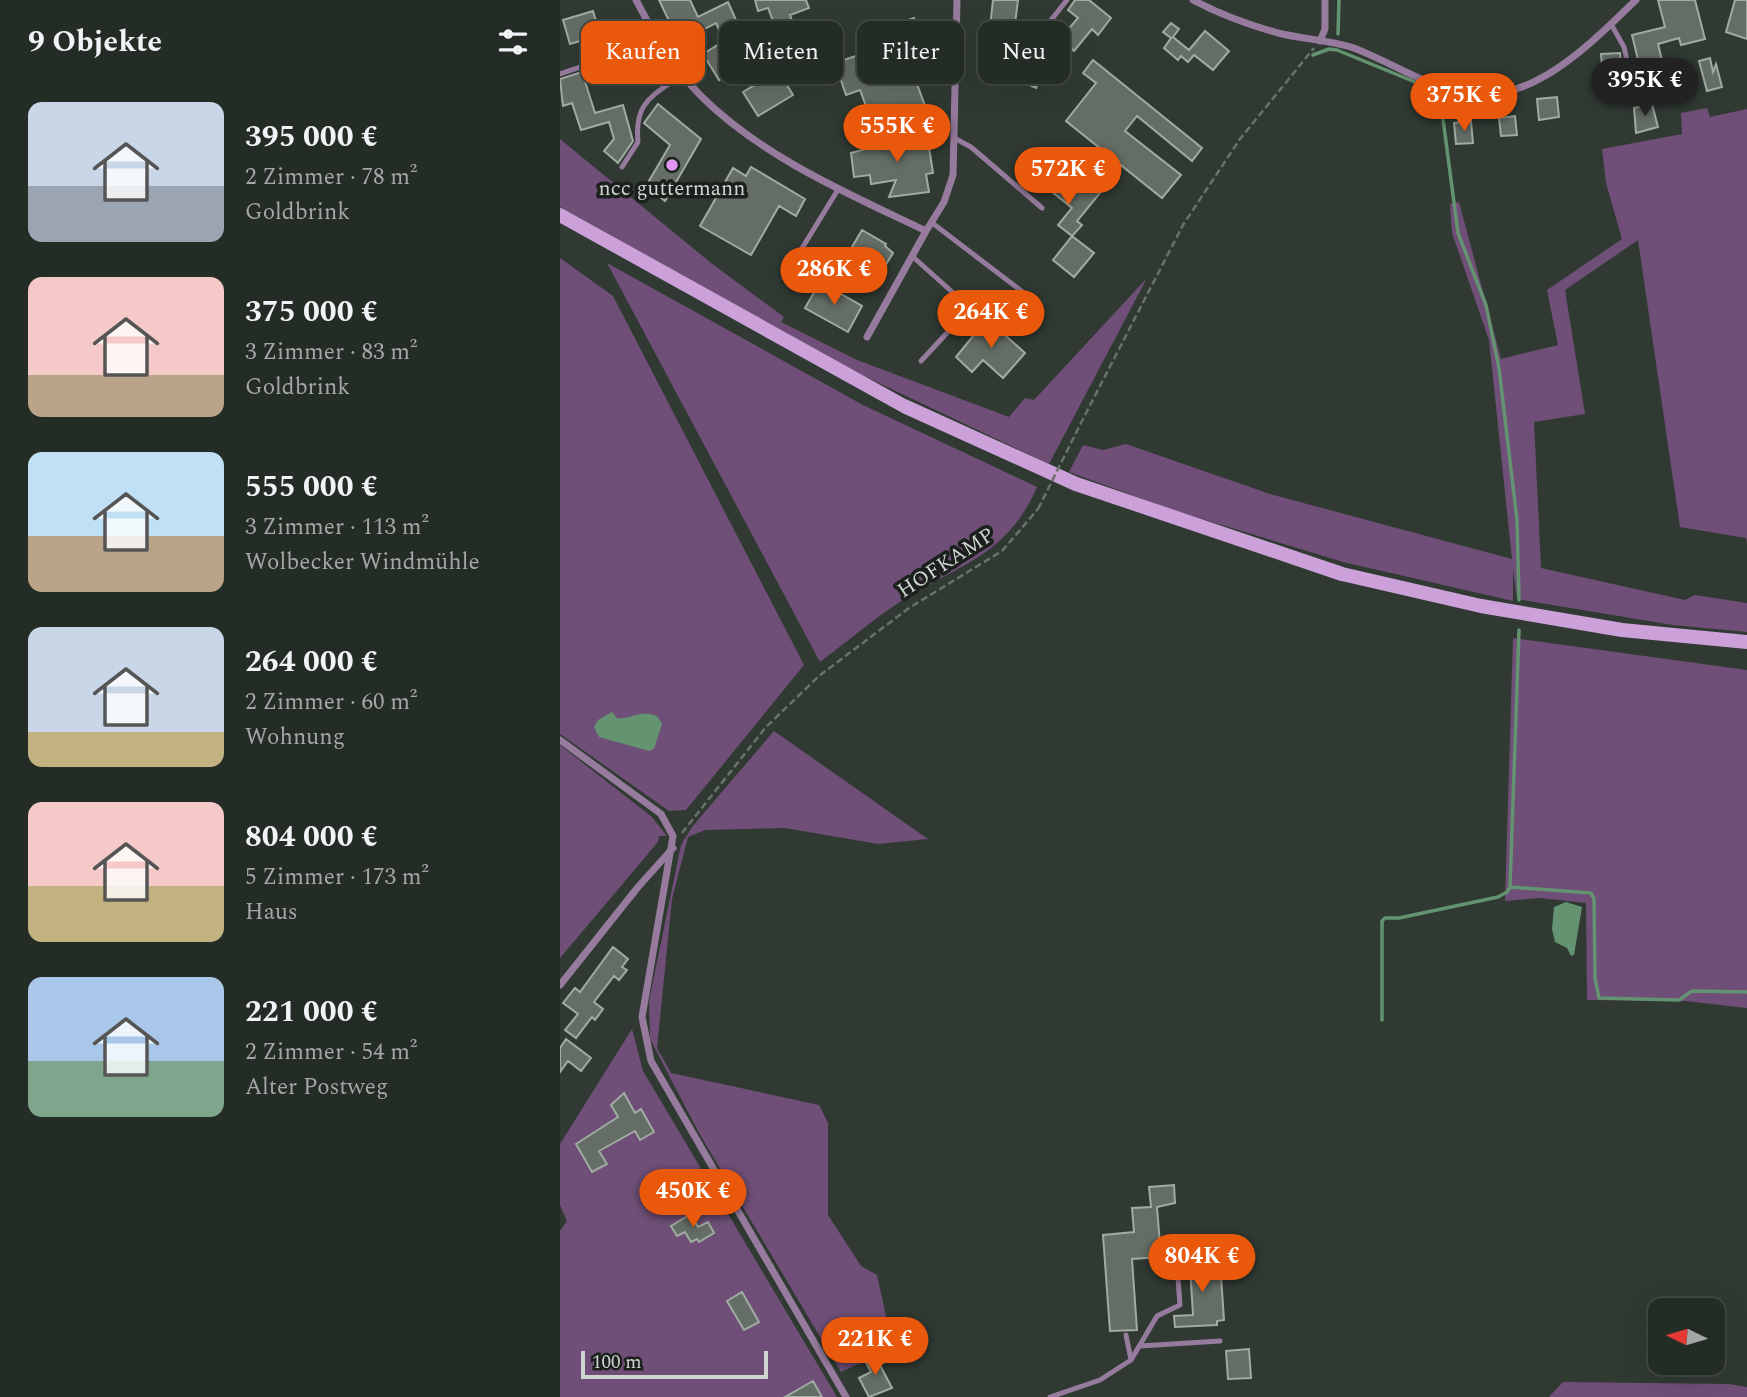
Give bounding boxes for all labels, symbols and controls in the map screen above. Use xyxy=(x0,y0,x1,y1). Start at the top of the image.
text: 9 Objekte xyxy=(28,19,162,65)
chip: Kaufen xyxy=(581,21,705,84)
chip: Mieten xyxy=(719,21,843,84)
chip: Filter xyxy=(857,21,964,84)
chip: Neu xyxy=(978,21,1070,84)
icon: filters xyxy=(494,23,532,61)
pin: 395K € xyxy=(1588,58,1702,118)
text: 395K € xyxy=(1607,63,1683,98)
pin: 375K € xyxy=(1407,74,1521,133)
text: 375K € xyxy=(1426,78,1502,113)
pin: 555K € xyxy=(840,104,954,164)
text: 555K € xyxy=(859,109,935,144)
text: 395 000 € xyxy=(245,114,378,160)
icon: home xyxy=(84,130,168,214)
pin: 572K € xyxy=(1011,148,1125,207)
text: 572K € xyxy=(1030,152,1106,187)
marker: ncc guttermann xyxy=(664,157,680,173)
text: 2 Zimmer · 78 m² xyxy=(245,160,417,195)
place label: ncc guttermann xyxy=(599,173,745,205)
text: Goldbrink xyxy=(245,195,350,230)
pin: 286K € xyxy=(777,247,891,307)
text: 286K € xyxy=(796,252,872,287)
text: 375 000 € xyxy=(245,289,378,335)
pin: 264K € xyxy=(934,290,1048,350)
text: 264K € xyxy=(953,295,1029,330)
icon: home xyxy=(84,305,168,389)
text: 3 Zimmer · 83 m² xyxy=(245,335,417,370)
text: Goldbrink xyxy=(245,370,350,405)
text: 555 000 € xyxy=(245,464,378,510)
icon: home xyxy=(84,480,168,564)
text: 3 Zimmer · 113 m² xyxy=(245,510,429,545)
street label: HOFKAMP xyxy=(891,519,1001,607)
text: Wolbecker Windmühle xyxy=(245,545,480,580)
text: 264 000 € xyxy=(245,639,378,685)
icon: home xyxy=(84,655,168,739)
text: 2 Zimmer · 60 m² xyxy=(245,685,417,720)
text: Wohnung xyxy=(245,720,345,755)
text: 804 000 € xyxy=(245,814,378,860)
icon: home xyxy=(84,830,168,914)
text: 5 Zimmer · 173 m² xyxy=(245,860,429,895)
text: Haus xyxy=(245,895,298,930)
text: 221 000 € xyxy=(245,989,378,1035)
icon: home xyxy=(84,1005,168,1089)
text: 2 Zimmer · 54 m² xyxy=(245,1035,417,1070)
text: Alter Postweg xyxy=(245,1070,388,1105)
pin: 450K € xyxy=(636,1170,750,1229)
text: 450K € xyxy=(655,1174,731,1209)
pin: 804K € xyxy=(1145,1234,1259,1294)
text: 804K € xyxy=(1164,1239,1240,1274)
north arrow xyxy=(1648,1298,1726,1376)
map controls xyxy=(1648,1298,1725,1375)
pin: 221K € xyxy=(818,1318,932,1377)
text: 221K € xyxy=(837,1322,913,1357)
scale bar xyxy=(581,1348,768,1380)
text: 100 m xyxy=(592,1348,642,1377)

